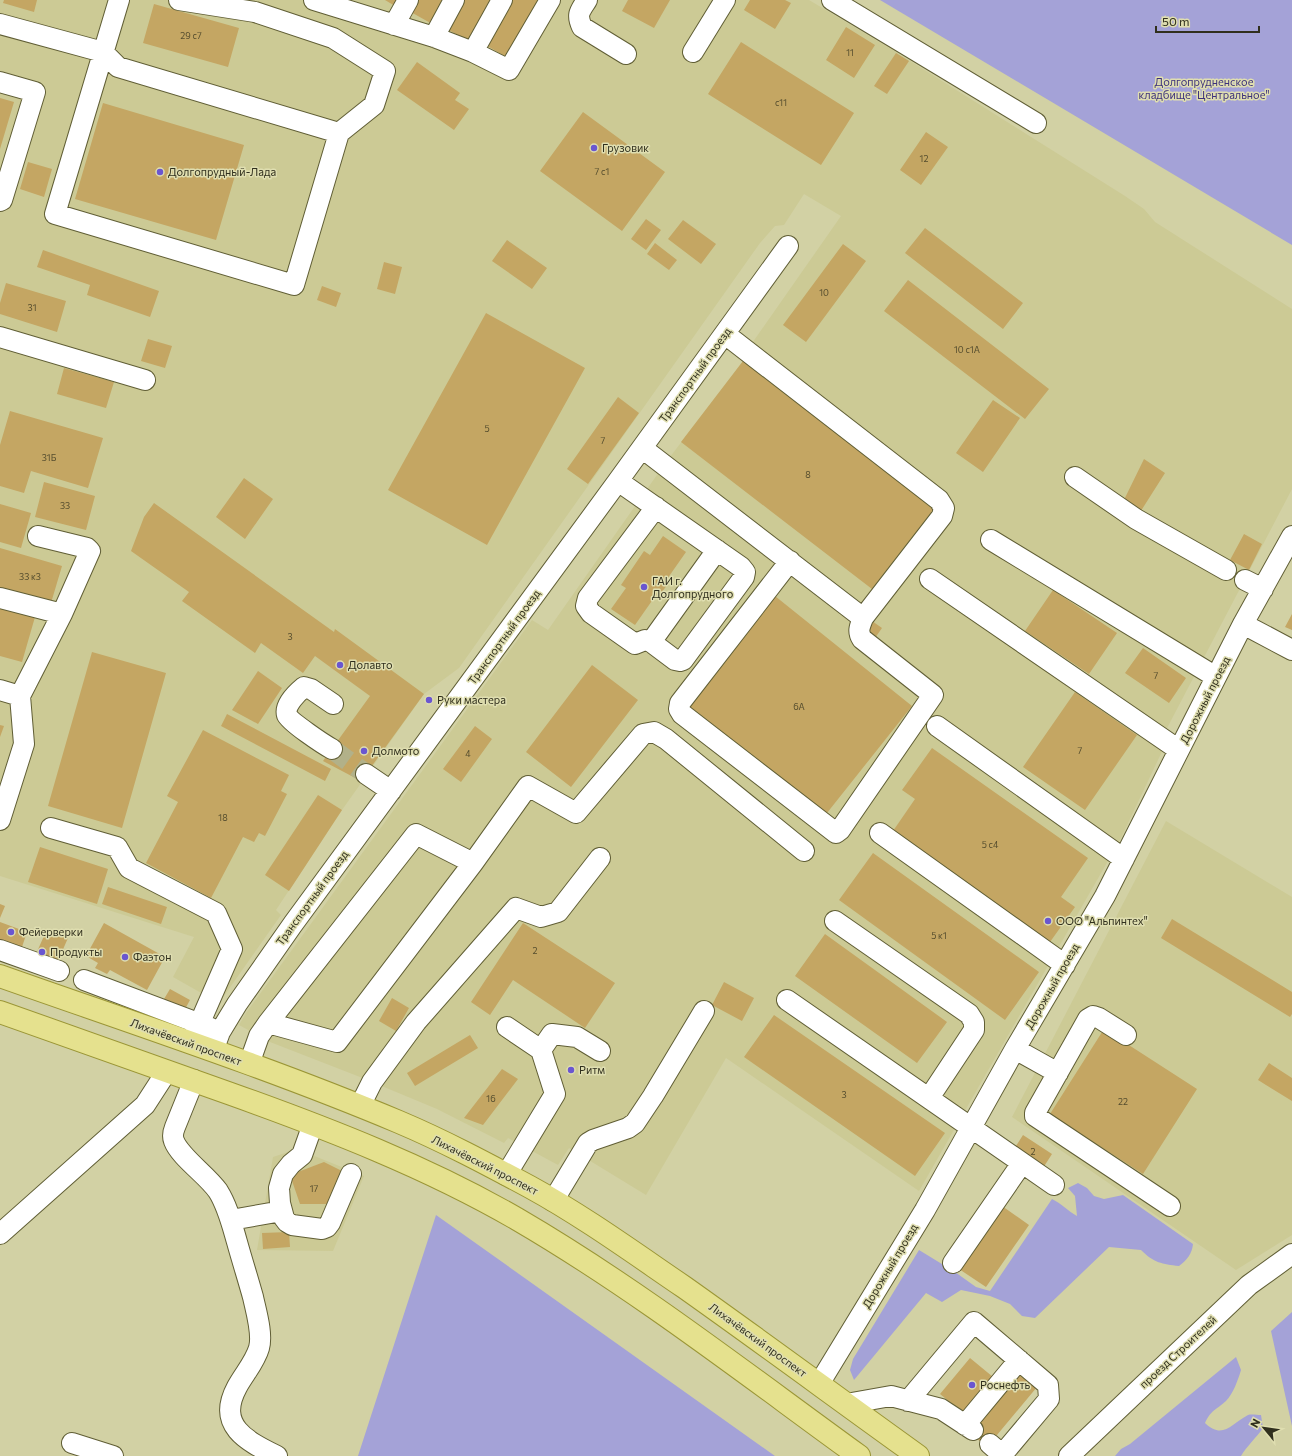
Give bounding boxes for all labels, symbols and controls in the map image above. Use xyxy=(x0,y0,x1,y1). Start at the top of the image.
scale bar xyxy=(1156,8,1259,34)
text: 50 m xyxy=(1162,14,1190,28)
house number: 29 с7 xyxy=(180,30,202,41)
house number: 11 xyxy=(846,47,854,58)
park label: Долгопрудненское кладбище "Центральное" xyxy=(1138,75,1270,101)
house number: с11 xyxy=(775,97,787,108)
place label: Грузовик xyxy=(602,141,649,154)
marker: Грузовик xyxy=(589,143,599,153)
house number: 12 xyxy=(920,153,928,164)
place label: Долгопрудный-Лада xyxy=(168,165,276,178)
house number: 7 с1 xyxy=(595,166,609,177)
marker: Долгопрудный-Лада xyxy=(155,167,165,177)
house number: 10 xyxy=(819,287,829,298)
house number: 31 xyxy=(28,302,36,313)
street label: Транспортный проезд xyxy=(656,324,734,425)
house number: 10 с1А xyxy=(954,344,980,355)
house number: 5 xyxy=(484,423,490,434)
house number: 7 xyxy=(601,435,606,446)
house number: 31Б xyxy=(42,452,57,463)
house number: 8 xyxy=(805,469,811,480)
house number: 33 xyxy=(60,500,70,511)
house number: 33 к3 xyxy=(19,571,41,582)
place label: ГАИ г. Долгопрудного xyxy=(652,574,734,600)
marker: ГАИ г. Долгопрудного xyxy=(639,582,649,592)
street label: Транспортный проезд xyxy=(465,586,543,687)
house number: 3 xyxy=(287,631,293,642)
street label: Дорожный проезд xyxy=(1177,653,1232,746)
place label: Долавто xyxy=(348,658,393,671)
marker: Долавто xyxy=(335,660,345,670)
house number: 7 xyxy=(1154,670,1159,681)
place label: Руки мастера xyxy=(437,693,506,706)
marker: Руки мастера xyxy=(424,695,434,705)
house number: 6А xyxy=(793,701,805,712)
place label: Долмото xyxy=(372,744,420,757)
house number: 7 xyxy=(1078,745,1083,756)
marker: Долмото xyxy=(359,746,369,756)
house number: 4 xyxy=(465,748,471,759)
house number: 18 xyxy=(218,812,228,823)
house number: 5 с4 xyxy=(982,839,999,850)
street label: Транспортный проезд xyxy=(273,847,351,948)
place label: ООО "Альпинтех" xyxy=(1056,914,1148,927)
marker: ООО "Альпинтех" xyxy=(1043,916,1053,926)
place label: Фейерверки xyxy=(19,925,83,938)
marker: Фейерверки xyxy=(6,927,16,937)
house number: 5 к1 xyxy=(931,930,947,941)
street label: Дорожный проезд xyxy=(1022,940,1082,1031)
place label: Продукты xyxy=(50,945,102,958)
house number: 2 xyxy=(533,945,538,956)
marker: Продукты xyxy=(37,947,47,957)
place label: Фаэтон xyxy=(133,950,171,963)
marker: Фаэтон xyxy=(120,952,130,962)
street label: Лихачёвский проспект xyxy=(129,1015,244,1068)
place label: Ритм xyxy=(579,1063,605,1076)
marker: Ритм xyxy=(566,1065,576,1075)
house number: 3 xyxy=(841,1089,847,1100)
house number: 16 xyxy=(486,1093,496,1104)
house number: 22 xyxy=(1118,1096,1128,1107)
street label: Лихачёвский проспект xyxy=(430,1132,541,1197)
house number: 2 xyxy=(1031,1146,1036,1157)
house number: 17 xyxy=(310,1183,319,1194)
street label: Дорожный проезд xyxy=(859,1221,920,1310)
street label: Лихачёвский проспект xyxy=(707,1300,810,1379)
street label: проезд Строителей xyxy=(1137,1313,1219,1391)
place label: Роснефть xyxy=(980,1378,1031,1391)
marker: Роснефть xyxy=(967,1380,977,1390)
north arrow xyxy=(1244,1408,1284,1448)
text: N xyxy=(1247,1416,1263,1430)

